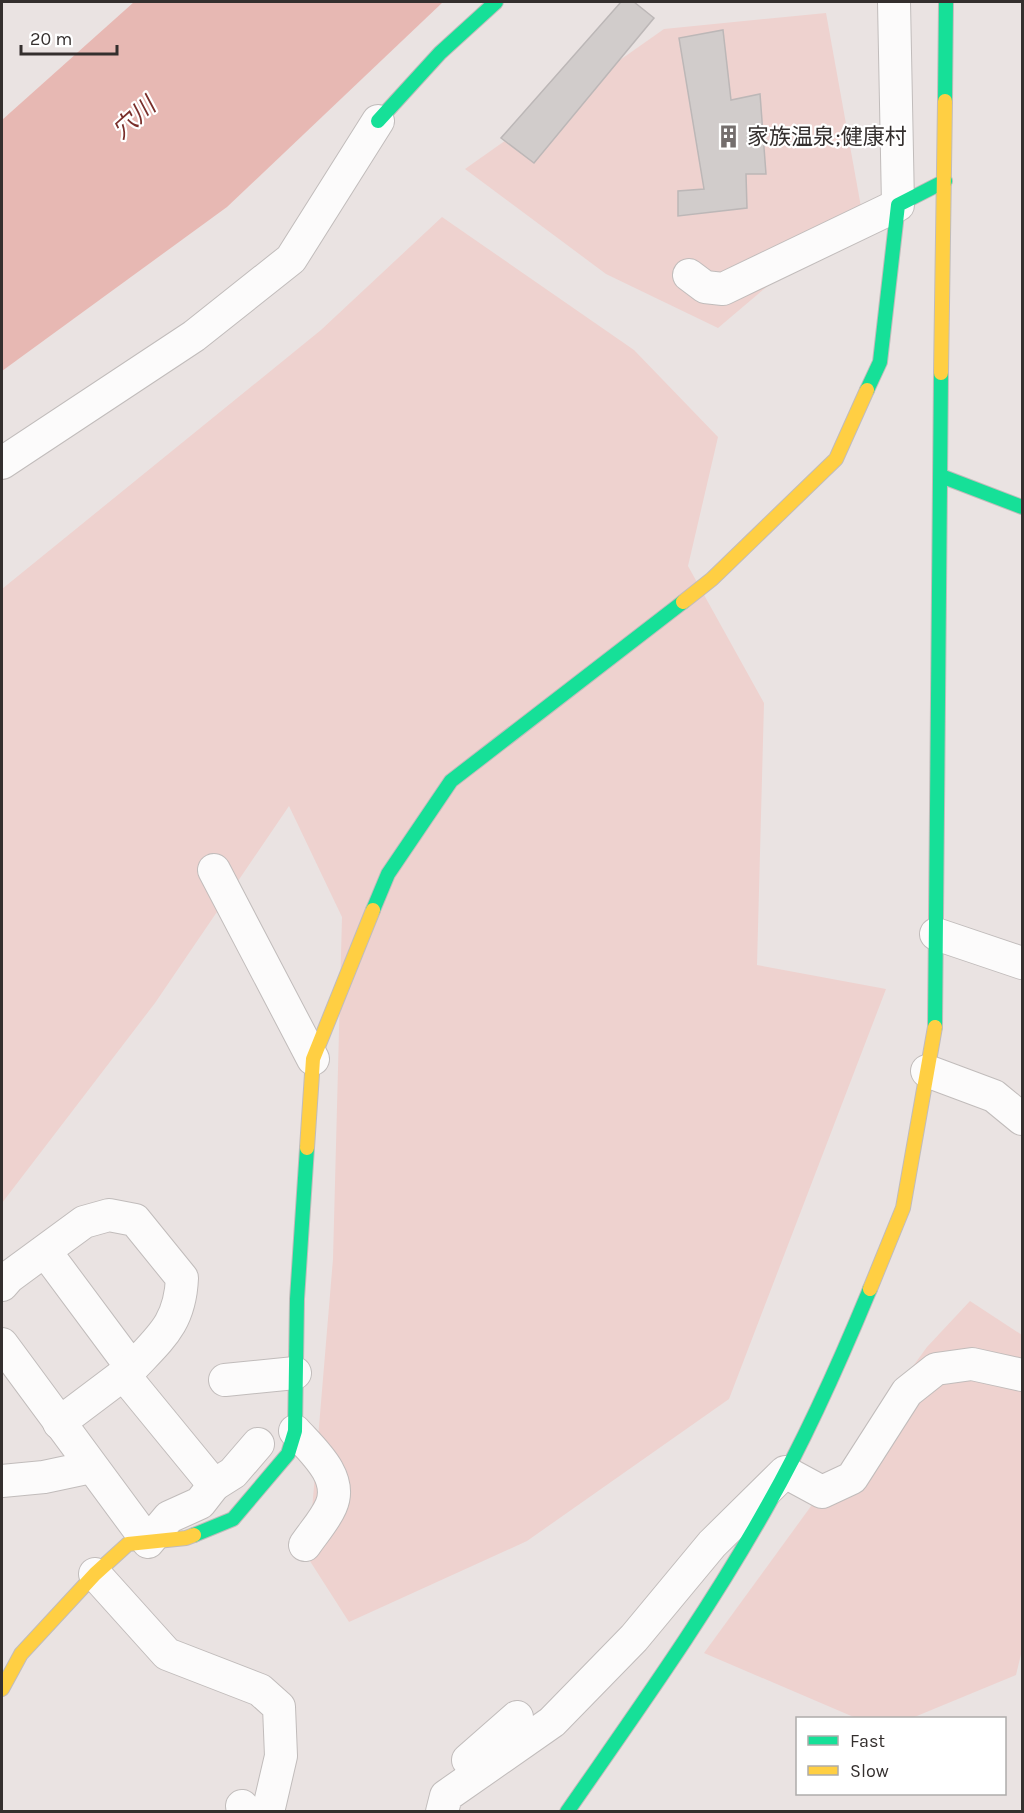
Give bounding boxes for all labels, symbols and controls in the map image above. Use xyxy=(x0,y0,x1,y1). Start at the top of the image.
scale bar xyxy=(21,18,117,56)
text: 20 m xyxy=(30,28,72,50)
water label: 穴川 xyxy=(107,90,163,144)
building icon: 家族温泉;健康村 xyxy=(716,124,742,150)
place label: 家族温泉;健康村 xyxy=(747,124,907,150)
legend xyxy=(796,1717,1006,1795)
text: Fast xyxy=(850,1730,885,1752)
text: Slow xyxy=(850,1760,889,1782)

